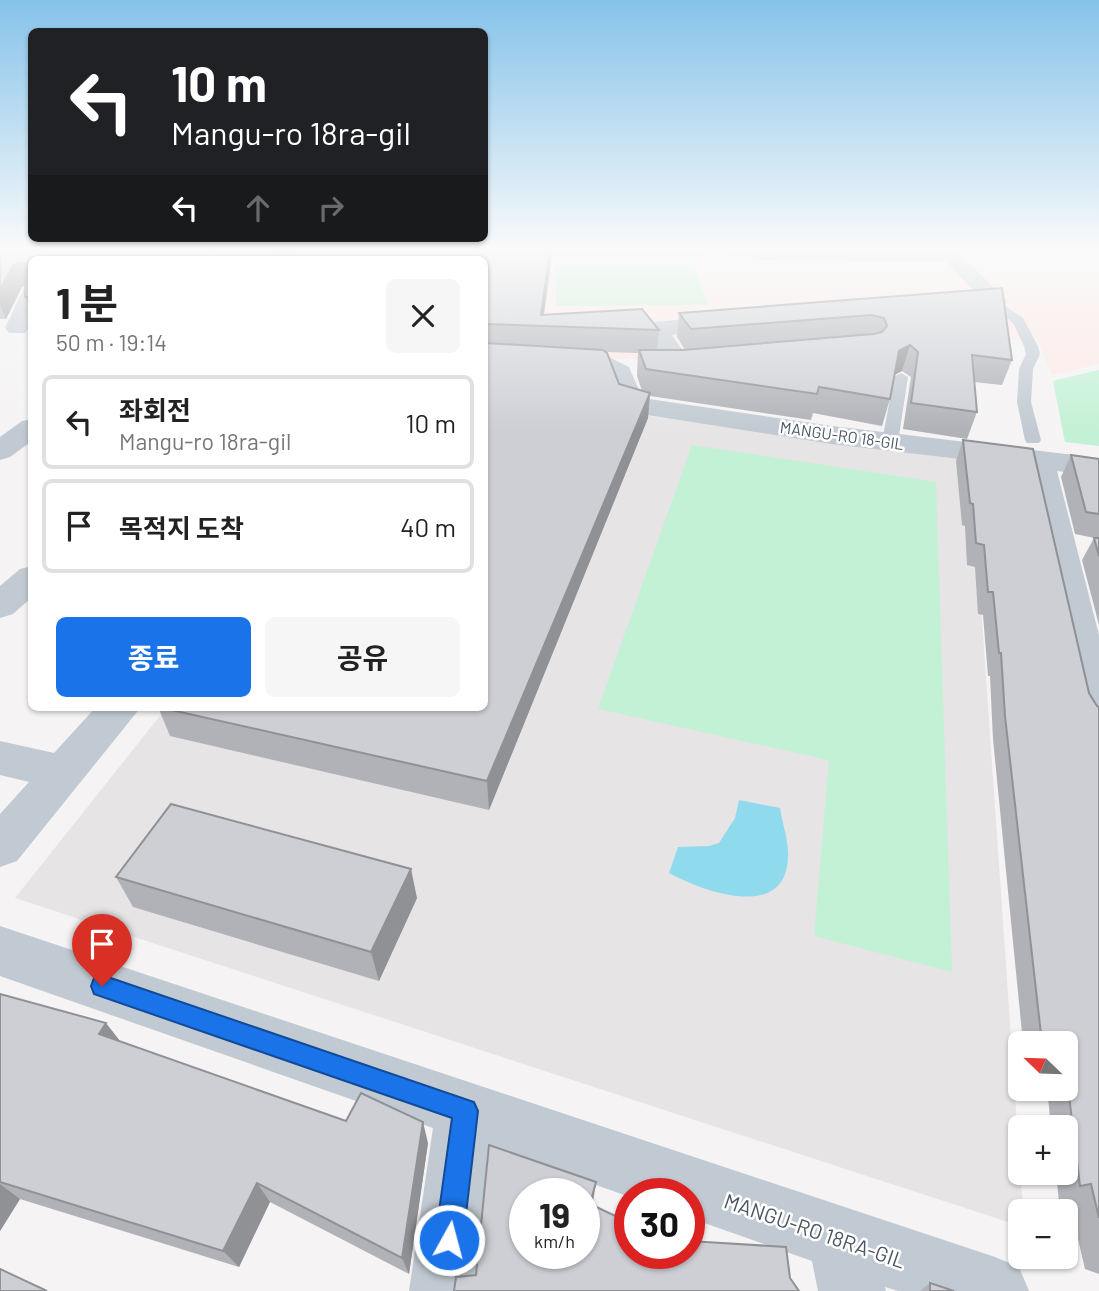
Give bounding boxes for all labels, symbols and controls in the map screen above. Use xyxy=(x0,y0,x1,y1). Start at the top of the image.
text: 10 m xyxy=(171,53,267,112)
icon: left xyxy=(56,56,147,147)
text: Mangu-ro 18ra-gil xyxy=(171,113,411,151)
icon: left xyxy=(166,189,204,227)
icon: ahead xyxy=(239,189,277,227)
icon: right xyxy=(312,189,350,227)
text: 1 분 xyxy=(56,277,118,327)
button: close xyxy=(386,279,460,353)
text: 50 m · 19:14 xyxy=(56,328,167,356)
text: 좌회전 xyxy=(119,394,191,425)
icon: left xyxy=(60,403,98,441)
text: 10 m xyxy=(406,407,456,438)
street label: MANGU-RO 18-GIL xyxy=(779,417,905,453)
text: Mangu-ro 18ra-gil xyxy=(119,427,291,455)
icon: arrive xyxy=(60,507,98,545)
text: 40 m xyxy=(400,511,456,542)
text: 목적지 도착 xyxy=(119,512,244,543)
button: 종료 xyxy=(56,617,251,697)
button: 공유 xyxy=(265,617,460,697)
pin xyxy=(72,914,132,986)
icon: arrive xyxy=(83,925,121,963)
north arrow xyxy=(1008,1031,1078,1101)
map controls xyxy=(1008,1031,1078,1269)
button: + xyxy=(1008,1115,1078,1185)
speed limit sign: 30 xyxy=(614,1178,705,1269)
street label: MANGU-RO 18RA-GIL xyxy=(721,1187,909,1273)
text: 19 xyxy=(539,1193,570,1235)
button: − xyxy=(1008,1199,1078,1269)
position arrow xyxy=(412,1203,486,1277)
text: km/h xyxy=(534,1230,575,1252)

